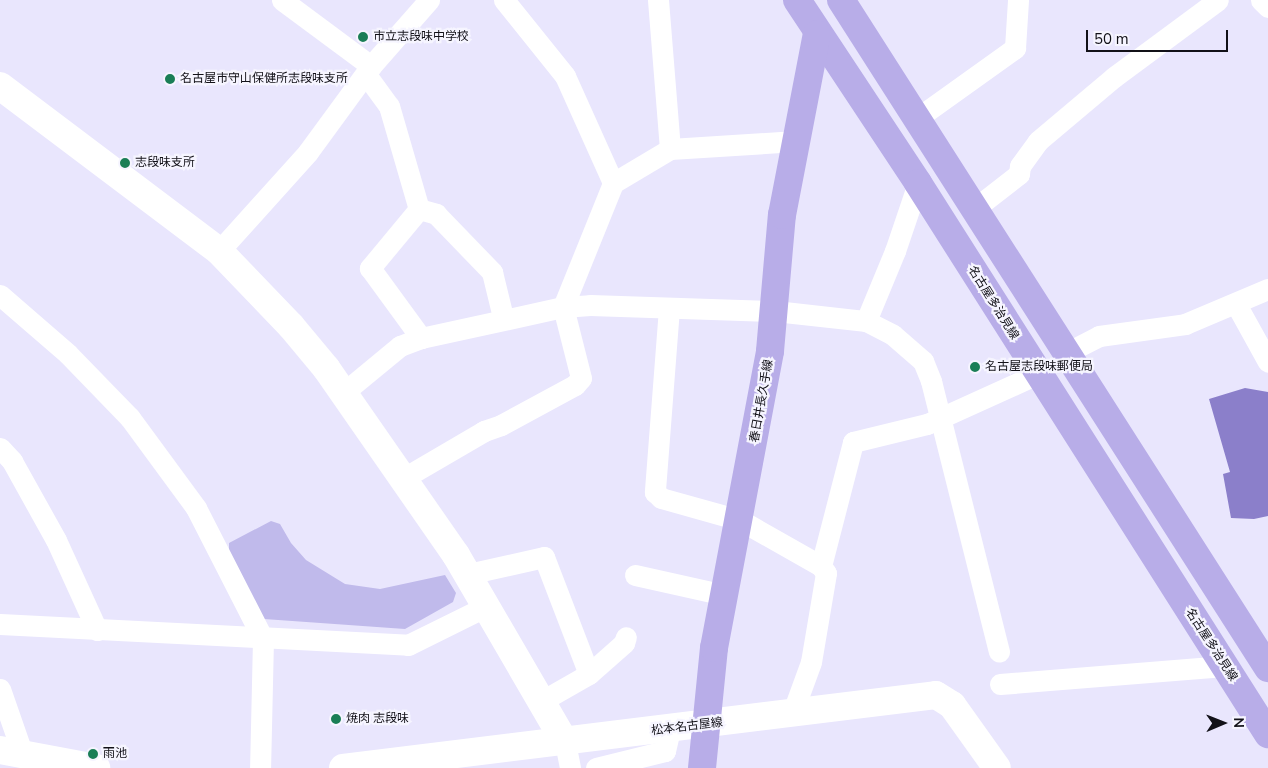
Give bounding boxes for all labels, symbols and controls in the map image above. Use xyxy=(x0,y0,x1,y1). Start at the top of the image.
scale bar xyxy=(1088,20,1230,52)
text: 50 m xyxy=(1094,29,1129,49)
place label: 市立志段味中学校 xyxy=(373,30,469,44)
marker: 市立志段味中学校 xyxy=(357,31,369,43)
place label: 名古屋市守山保健所志段味支所 xyxy=(180,72,348,86)
marker: 名古屋市守山保健所志段味支所 xyxy=(164,73,176,85)
place label: 志段味支所 xyxy=(135,156,195,170)
marker: 志段味支所 xyxy=(119,157,131,169)
street label: 名古屋多治見線 xyxy=(965,264,1021,342)
street label: 春日井長久手線 xyxy=(748,358,776,444)
place label: 名古屋志段味郵便局 xyxy=(985,360,1093,374)
marker: 名古屋志段味郵便局 xyxy=(969,361,981,373)
street label: 名古屋多治見線 xyxy=(1182,606,1240,684)
north arrow xyxy=(1198,698,1248,748)
place label: 焼肉 志段味 xyxy=(346,712,409,726)
marker: 焼肉 志段味 xyxy=(330,713,342,725)
street label: 松本名古屋線 xyxy=(650,715,724,739)
text: N xyxy=(1229,717,1248,728)
place label: 雨池 xyxy=(103,747,127,761)
marker: 雨池 xyxy=(87,748,99,760)

